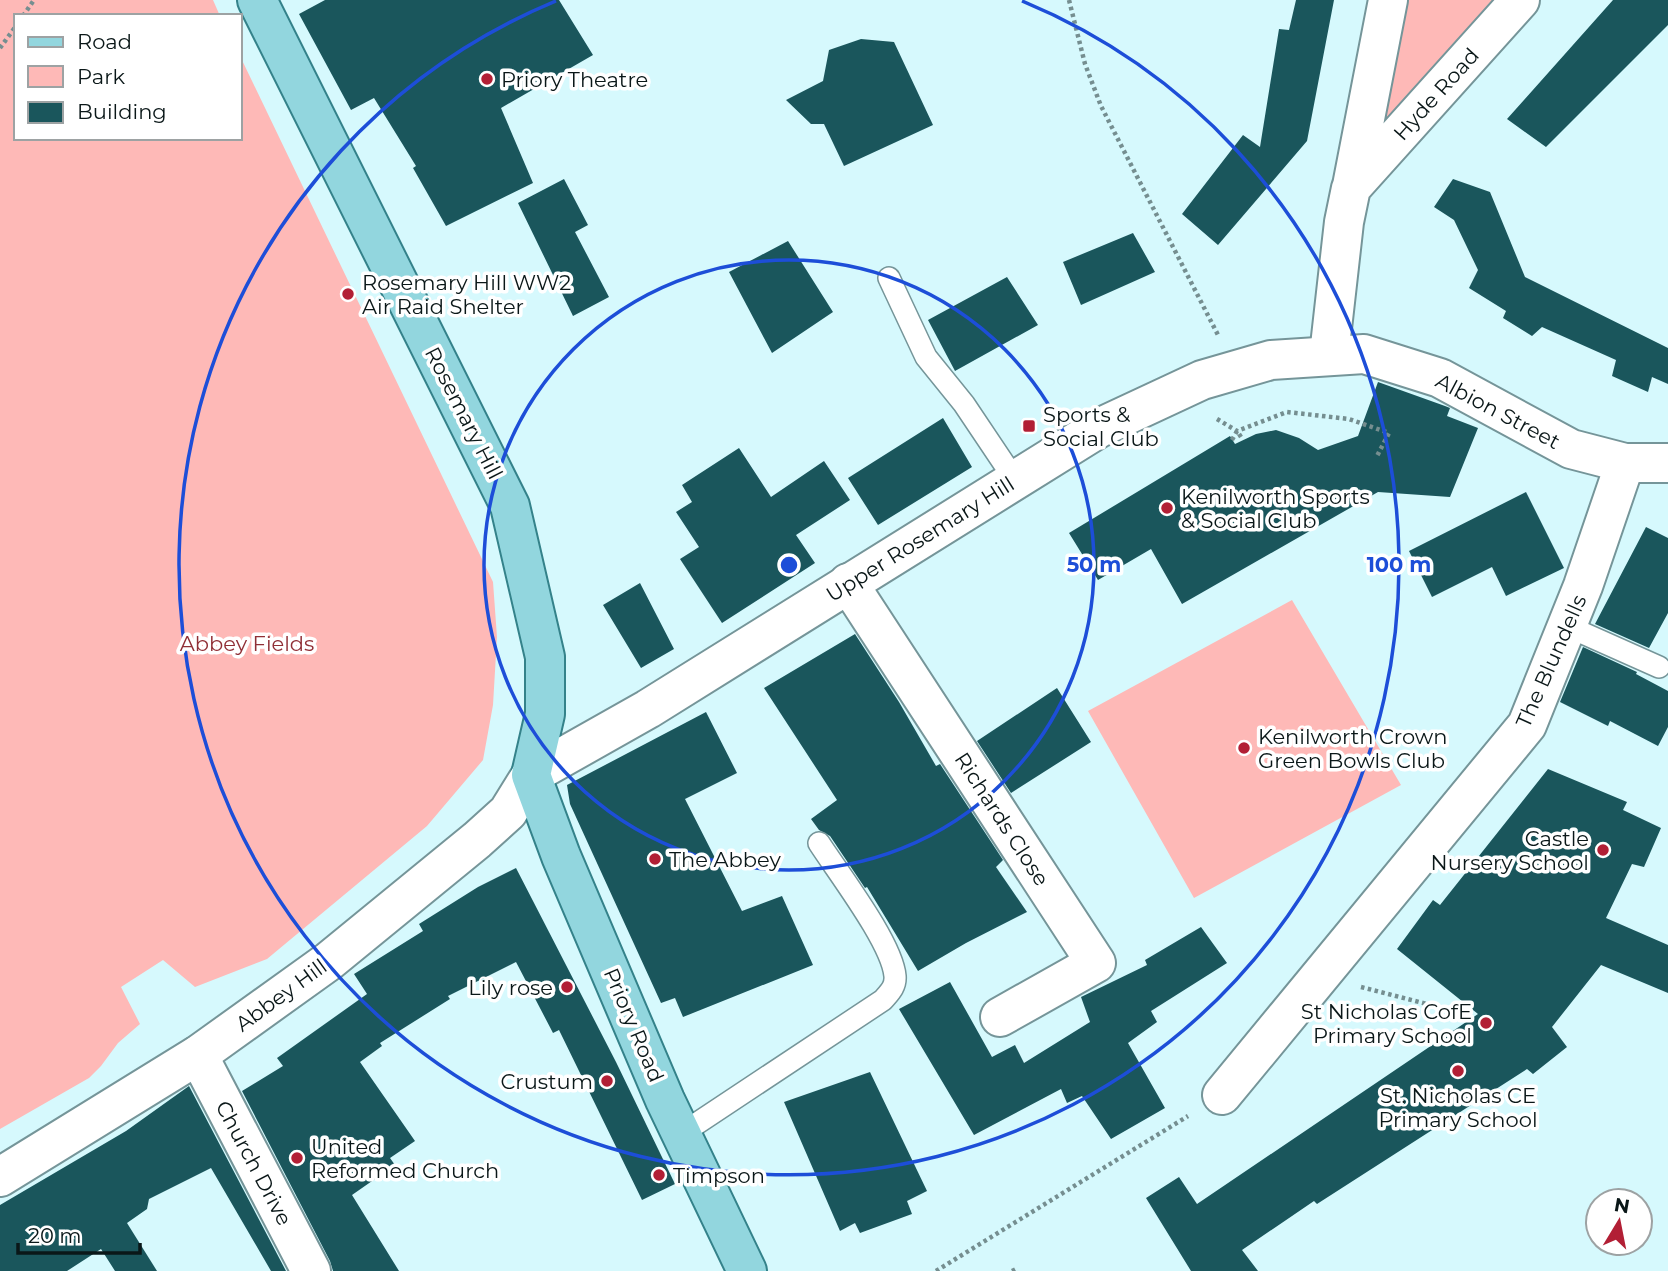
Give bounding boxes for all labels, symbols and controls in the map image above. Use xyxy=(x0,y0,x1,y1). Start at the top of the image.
legend xyxy=(14,14,242,140)
text: Road xyxy=(77,29,132,54)
street label: Hyde Road xyxy=(1388,43,1484,145)
text: Park xyxy=(77,64,125,89)
place label: Priory Theatre xyxy=(501,67,648,92)
marker: Priory Theatre xyxy=(479,71,495,87)
text: Building xyxy=(77,99,167,124)
place label: Rosemary Hill WW2 Air Raid Shelter xyxy=(362,270,571,319)
marker: Rosemary Hill WW2 Air Raid Shelter xyxy=(340,286,356,302)
street label: Rosemary Hill xyxy=(420,343,508,483)
street label: Albion Street xyxy=(1432,368,1564,454)
place label: Sports & Social Club xyxy=(1043,402,1159,451)
marker: Sports & Social Club xyxy=(1021,418,1037,434)
street label: Upper Rosemary Hill xyxy=(821,471,1019,607)
place label: Kenilworth Sports & Social Club xyxy=(1181,484,1370,533)
marker: Kenilworth Sports & Social Club xyxy=(1159,500,1175,516)
text: 50 m xyxy=(1067,552,1121,577)
text: 100 m xyxy=(1367,552,1431,577)
centre of rings xyxy=(777,553,801,577)
street label: The Blundells xyxy=(1511,591,1591,731)
park label: Abbey Fields xyxy=(180,631,314,656)
place label: Kenilworth Crown Green Bowls Club xyxy=(1258,724,1447,773)
marker: Kenilworth Crown Green Bowls Club xyxy=(1236,740,1252,756)
street label: Richards Close xyxy=(950,748,1054,890)
place label: Castle Nursery School xyxy=(1431,826,1589,875)
marker: Castle Nursery School xyxy=(1595,842,1611,858)
place label: The Abbey xyxy=(669,847,782,872)
marker: The Abbey xyxy=(647,851,663,867)
street label: Abbey Hill xyxy=(230,953,332,1037)
street label: Priory Road xyxy=(599,964,669,1086)
place label: Lily rose xyxy=(468,975,553,1000)
marker: Lily rose xyxy=(559,979,575,995)
place label: St Nicholas CofE Primary School xyxy=(1301,999,1472,1048)
marker: St Nicholas CofE Primary School xyxy=(1478,1015,1494,1031)
marker: St. Nicholas CE Primary School xyxy=(1450,1063,1466,1079)
place label: Crustum xyxy=(500,1069,593,1094)
marker: Crustum xyxy=(599,1073,615,1089)
place label: St. Nicholas CE Primary School xyxy=(1378,1083,1538,1132)
street label: Church Drive xyxy=(211,1096,297,1230)
place label: United Reformed Church xyxy=(311,1134,499,1183)
marker: United Reformed Church xyxy=(289,1150,305,1166)
place label: Timpson xyxy=(673,1163,765,1188)
marker: Timpson xyxy=(651,1167,667,1183)
north arrow xyxy=(1584,1187,1654,1257)
text: N xyxy=(1612,1193,1631,1218)
scale bar xyxy=(18,1212,140,1256)
text: 20 m xyxy=(28,1223,82,1248)

